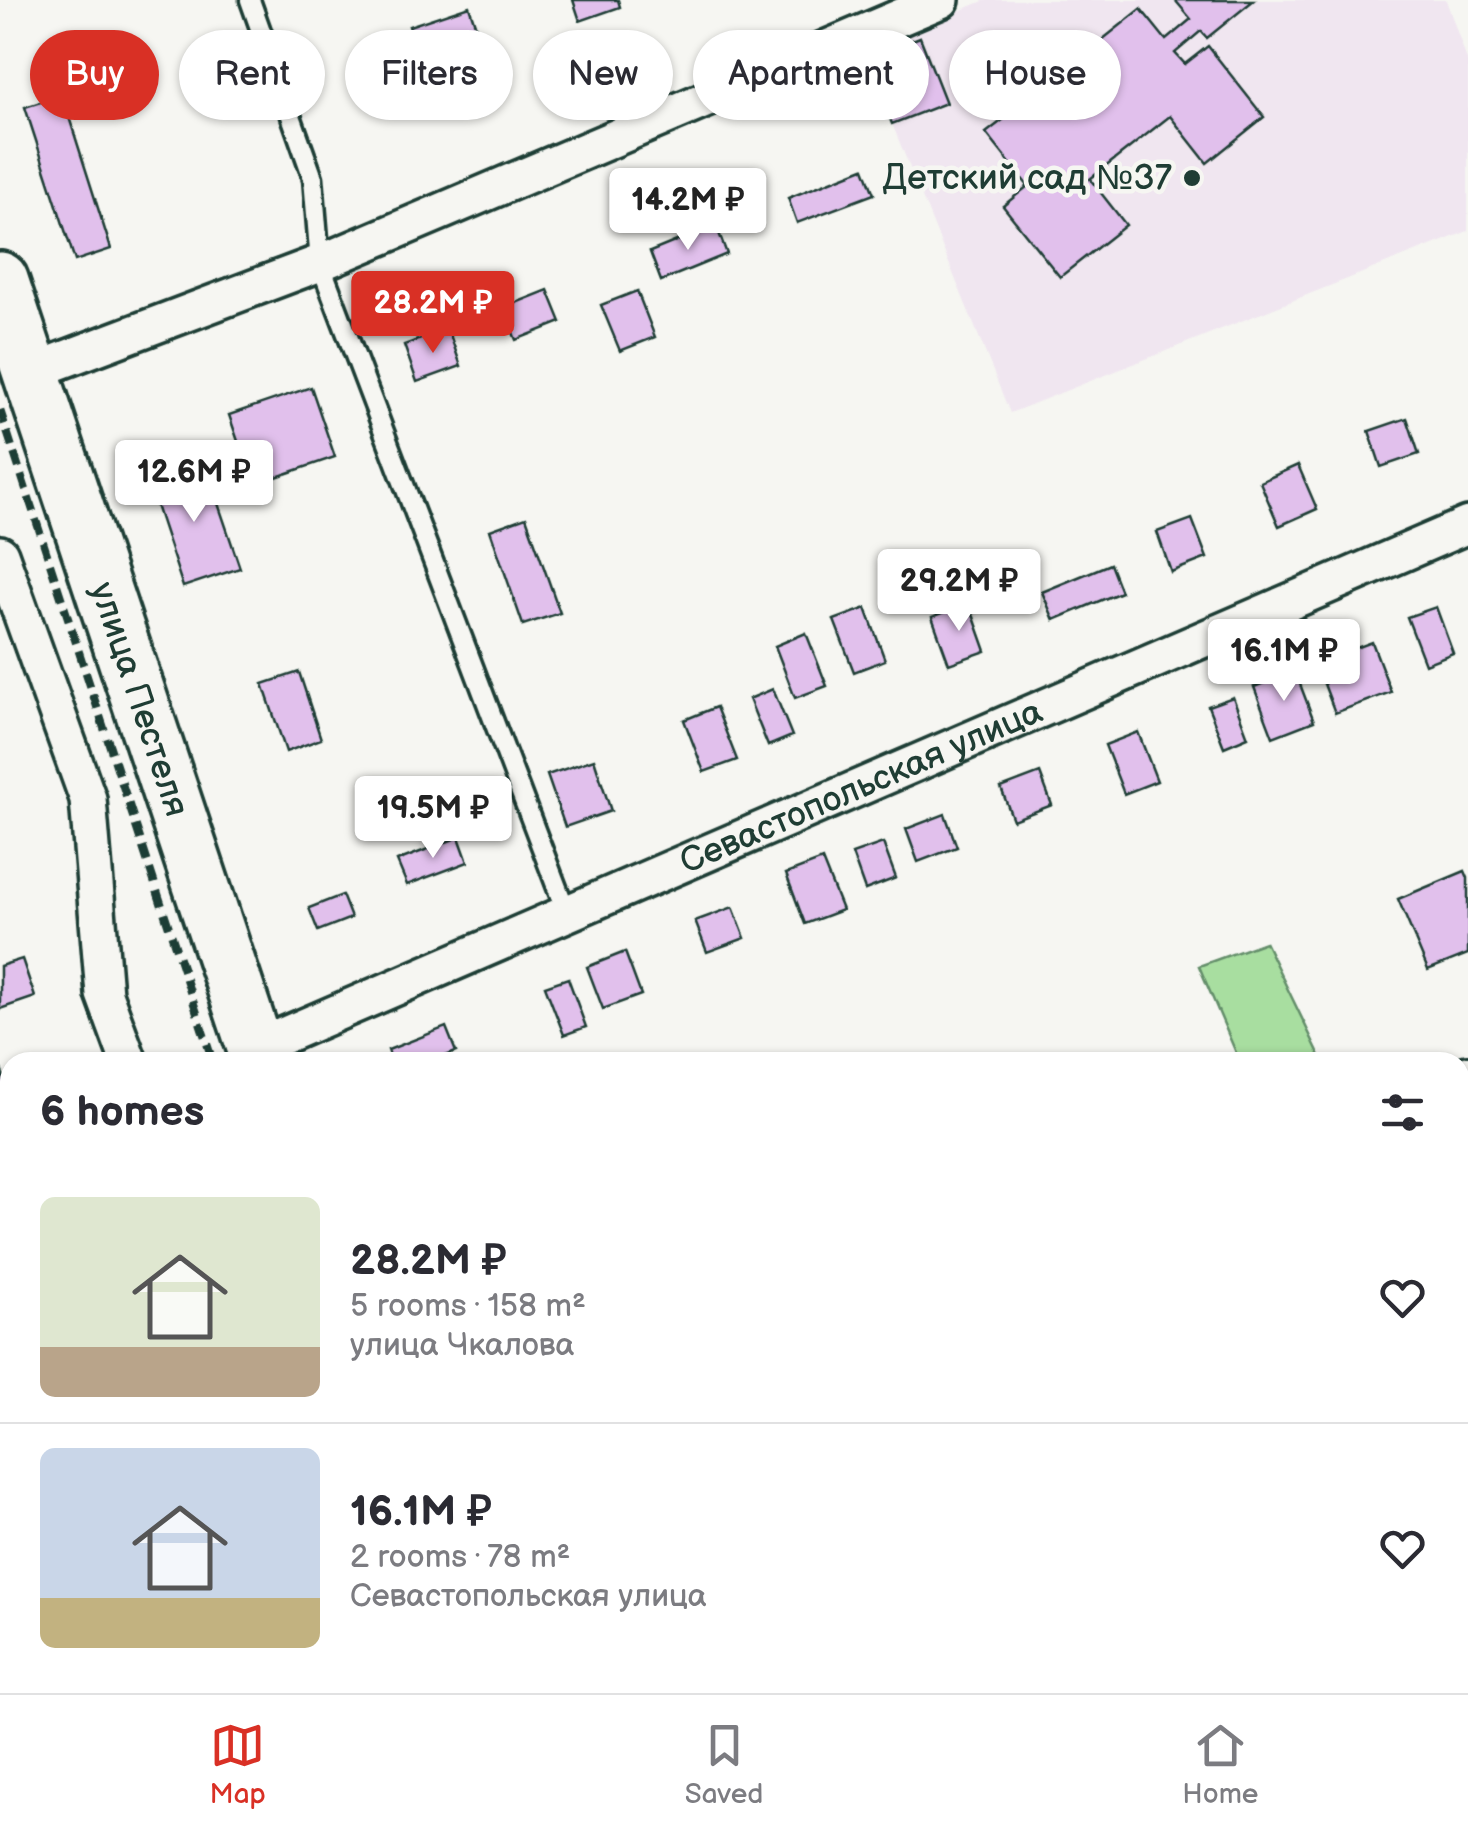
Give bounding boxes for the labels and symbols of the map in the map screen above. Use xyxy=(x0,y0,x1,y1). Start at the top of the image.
place label: Детский сад №37 xyxy=(883,157,1172,200)
marker: Детский сад №37 xyxy=(1181,167,1203,189)
pin: 14.2M ₽ xyxy=(596,168,780,253)
pin: 28.2M ₽ xyxy=(341,271,525,356)
pin: 12.6M ₽ xyxy=(102,440,286,525)
pin: 29.2M ₽ xyxy=(867,549,1051,634)
street label: улица Пестеля xyxy=(81,577,198,822)
pin: 16.1M ₽ xyxy=(1192,619,1376,704)
street label: Севастопольская улица xyxy=(673,690,1049,884)
pin: 19.5M ₽ xyxy=(341,776,525,861)

